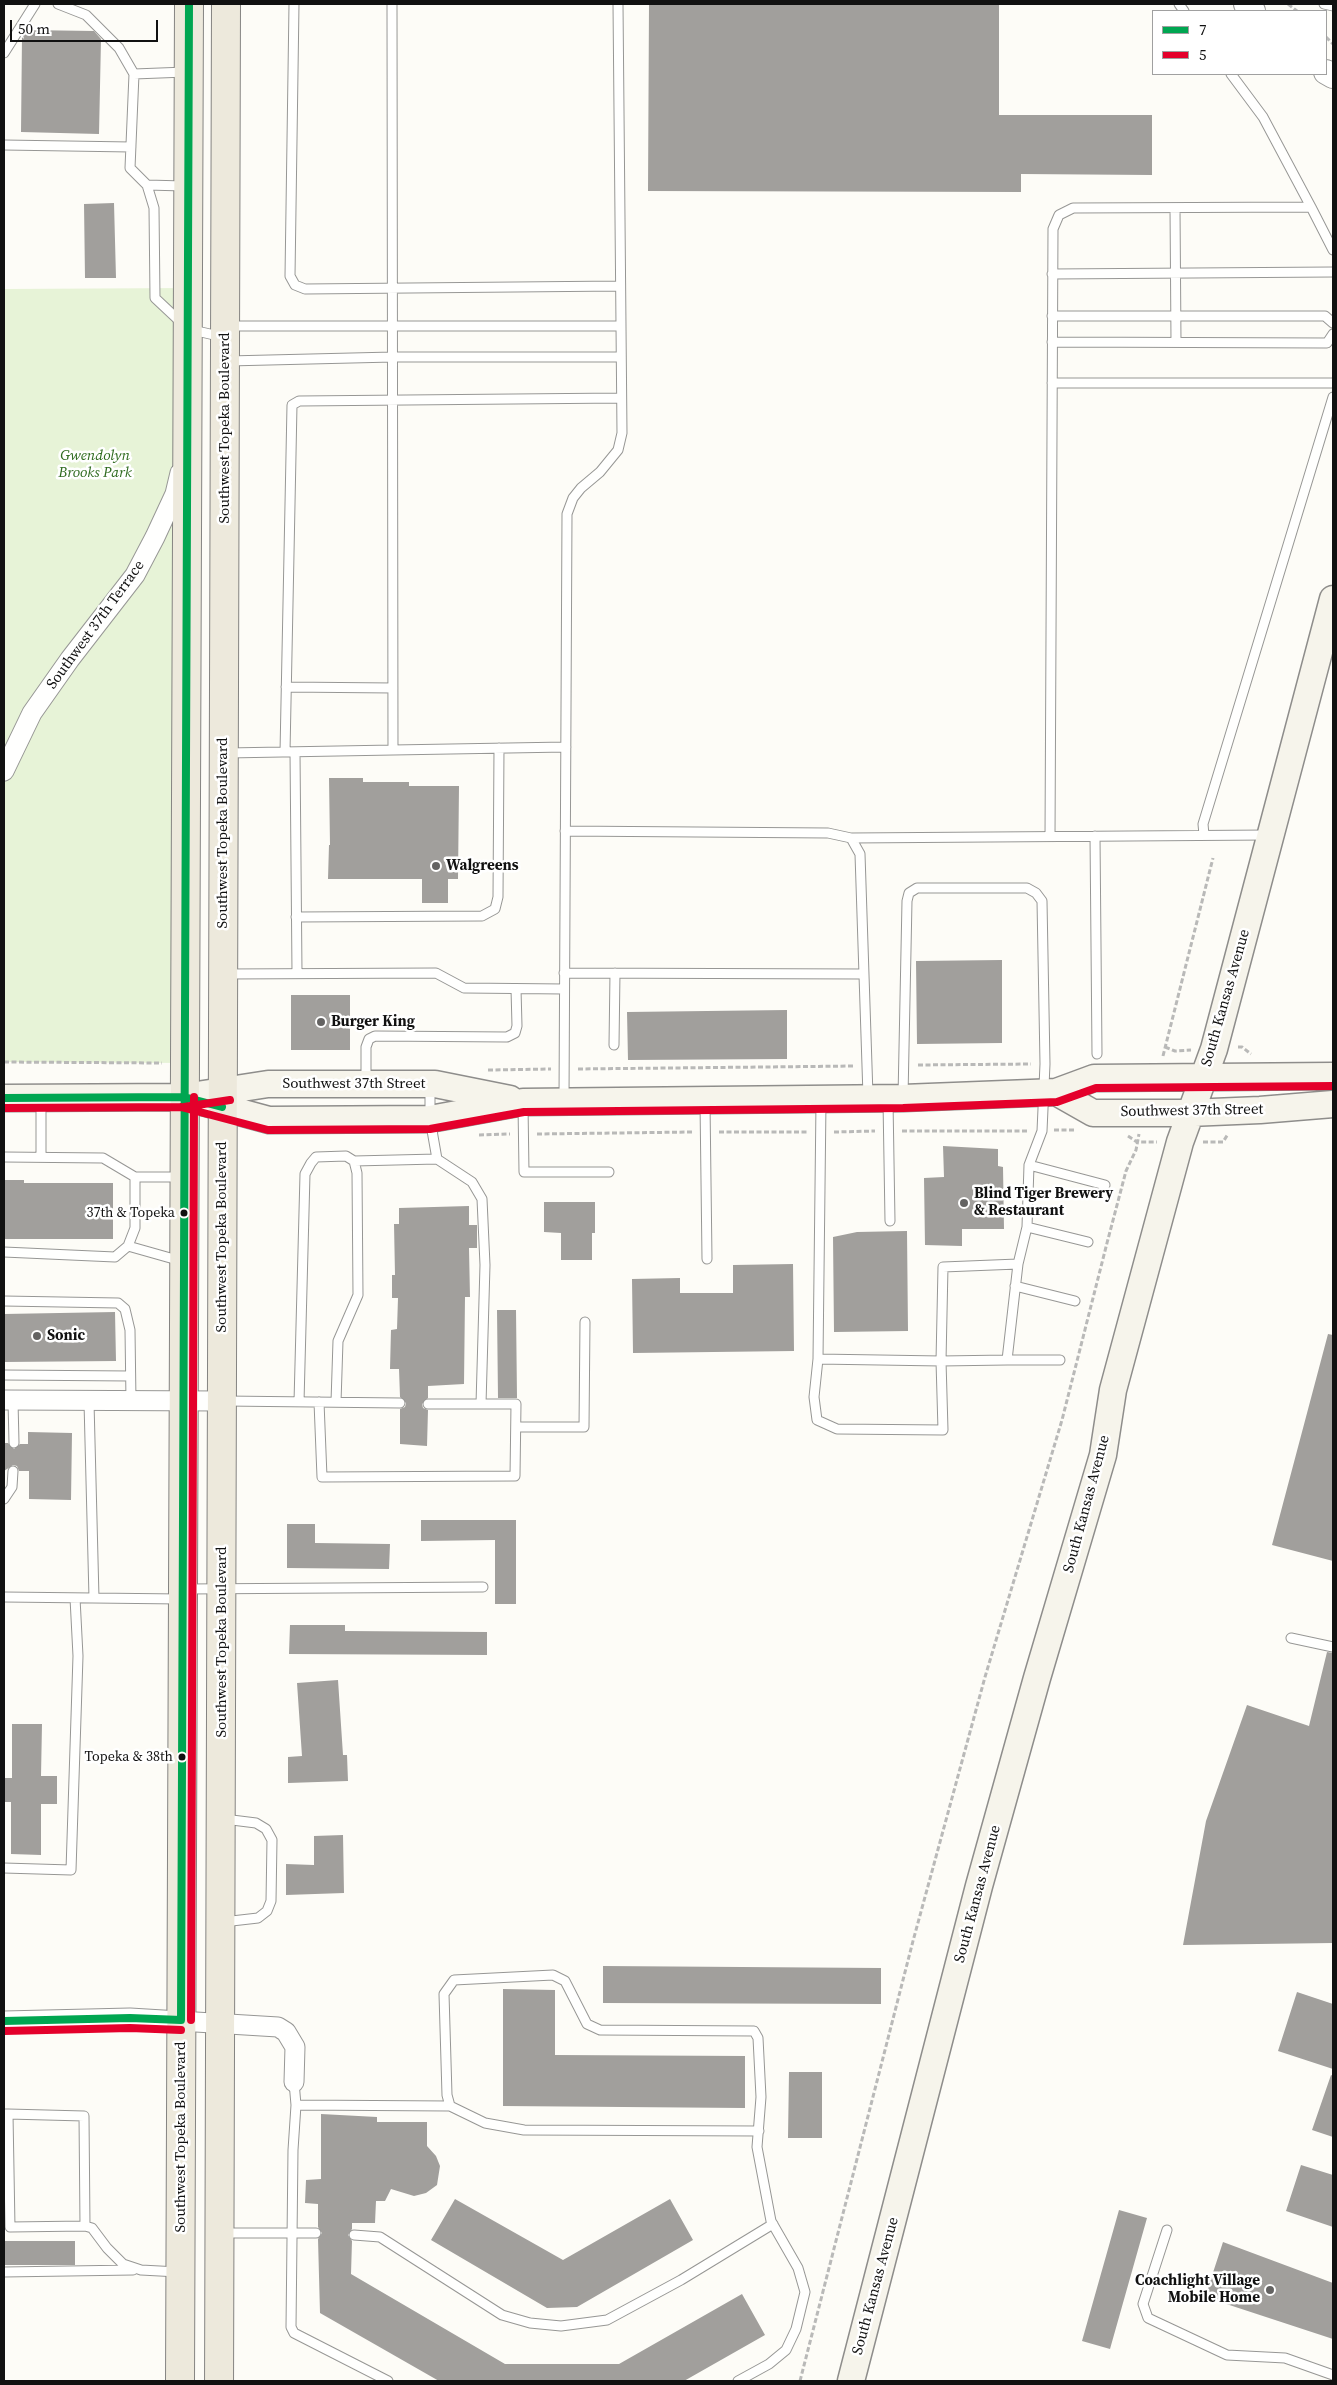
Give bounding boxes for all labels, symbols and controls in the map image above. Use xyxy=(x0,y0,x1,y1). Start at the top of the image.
scale bar xyxy=(12,10,160,42)
legend xyxy=(1152,10,1327,75)
text: 50 m xyxy=(18,18,50,39)
text: 7 xyxy=(1199,19,1207,40)
text: 5 xyxy=(1199,44,1207,65)
street label: Southwest Topeka Boulevard xyxy=(216,332,234,524)
park label: Gwendolyn Brooks Park xyxy=(58,447,132,482)
street label: Southwest 37th Terrace xyxy=(43,557,149,693)
street label: Southwest Topeka Boulevard xyxy=(214,737,232,929)
place label: Walgreens xyxy=(446,857,519,875)
marker: Walgreens xyxy=(430,860,442,872)
street label: South Kansas Avenue xyxy=(1198,927,1254,1069)
place label: Burger King xyxy=(331,1013,415,1031)
marker: Burger King xyxy=(315,1016,327,1028)
street label: Southwest 37th Street xyxy=(283,1075,425,1093)
street label: Southwest 37th Street xyxy=(1120,1101,1264,1121)
street label: Southwest Topeka Boulevard xyxy=(213,1141,231,1333)
place label: Blind Tiger Brewery & Restaurant xyxy=(974,1185,1113,1220)
marker: Blind Tiger Brewery & Restaurant xyxy=(958,1197,970,1209)
place label: 37th & Topeka xyxy=(86,1205,175,1221)
marker: 37th & Topeka xyxy=(179,1208,189,1218)
place label: Sonic xyxy=(47,1327,85,1345)
marker: Sonic xyxy=(31,1330,43,1342)
street label: South Kansas Avenue xyxy=(1060,1433,1114,1575)
street label: Southwest Topeka Boulevard xyxy=(213,1546,231,1738)
place label: Topeka & 38th xyxy=(84,1749,173,1765)
marker: Topeka & 38th xyxy=(177,1752,187,1762)
street label: South Kansas Avenue xyxy=(951,1823,1005,1965)
street label: Southwest Topeka Boulevard xyxy=(172,2041,190,2233)
street label: South Kansas Avenue xyxy=(849,2215,903,2357)
place label: Coachlight Village Mobile Home xyxy=(1135,2272,1260,2307)
marker: Coachlight Village Mobile Home xyxy=(1264,2284,1276,2296)

